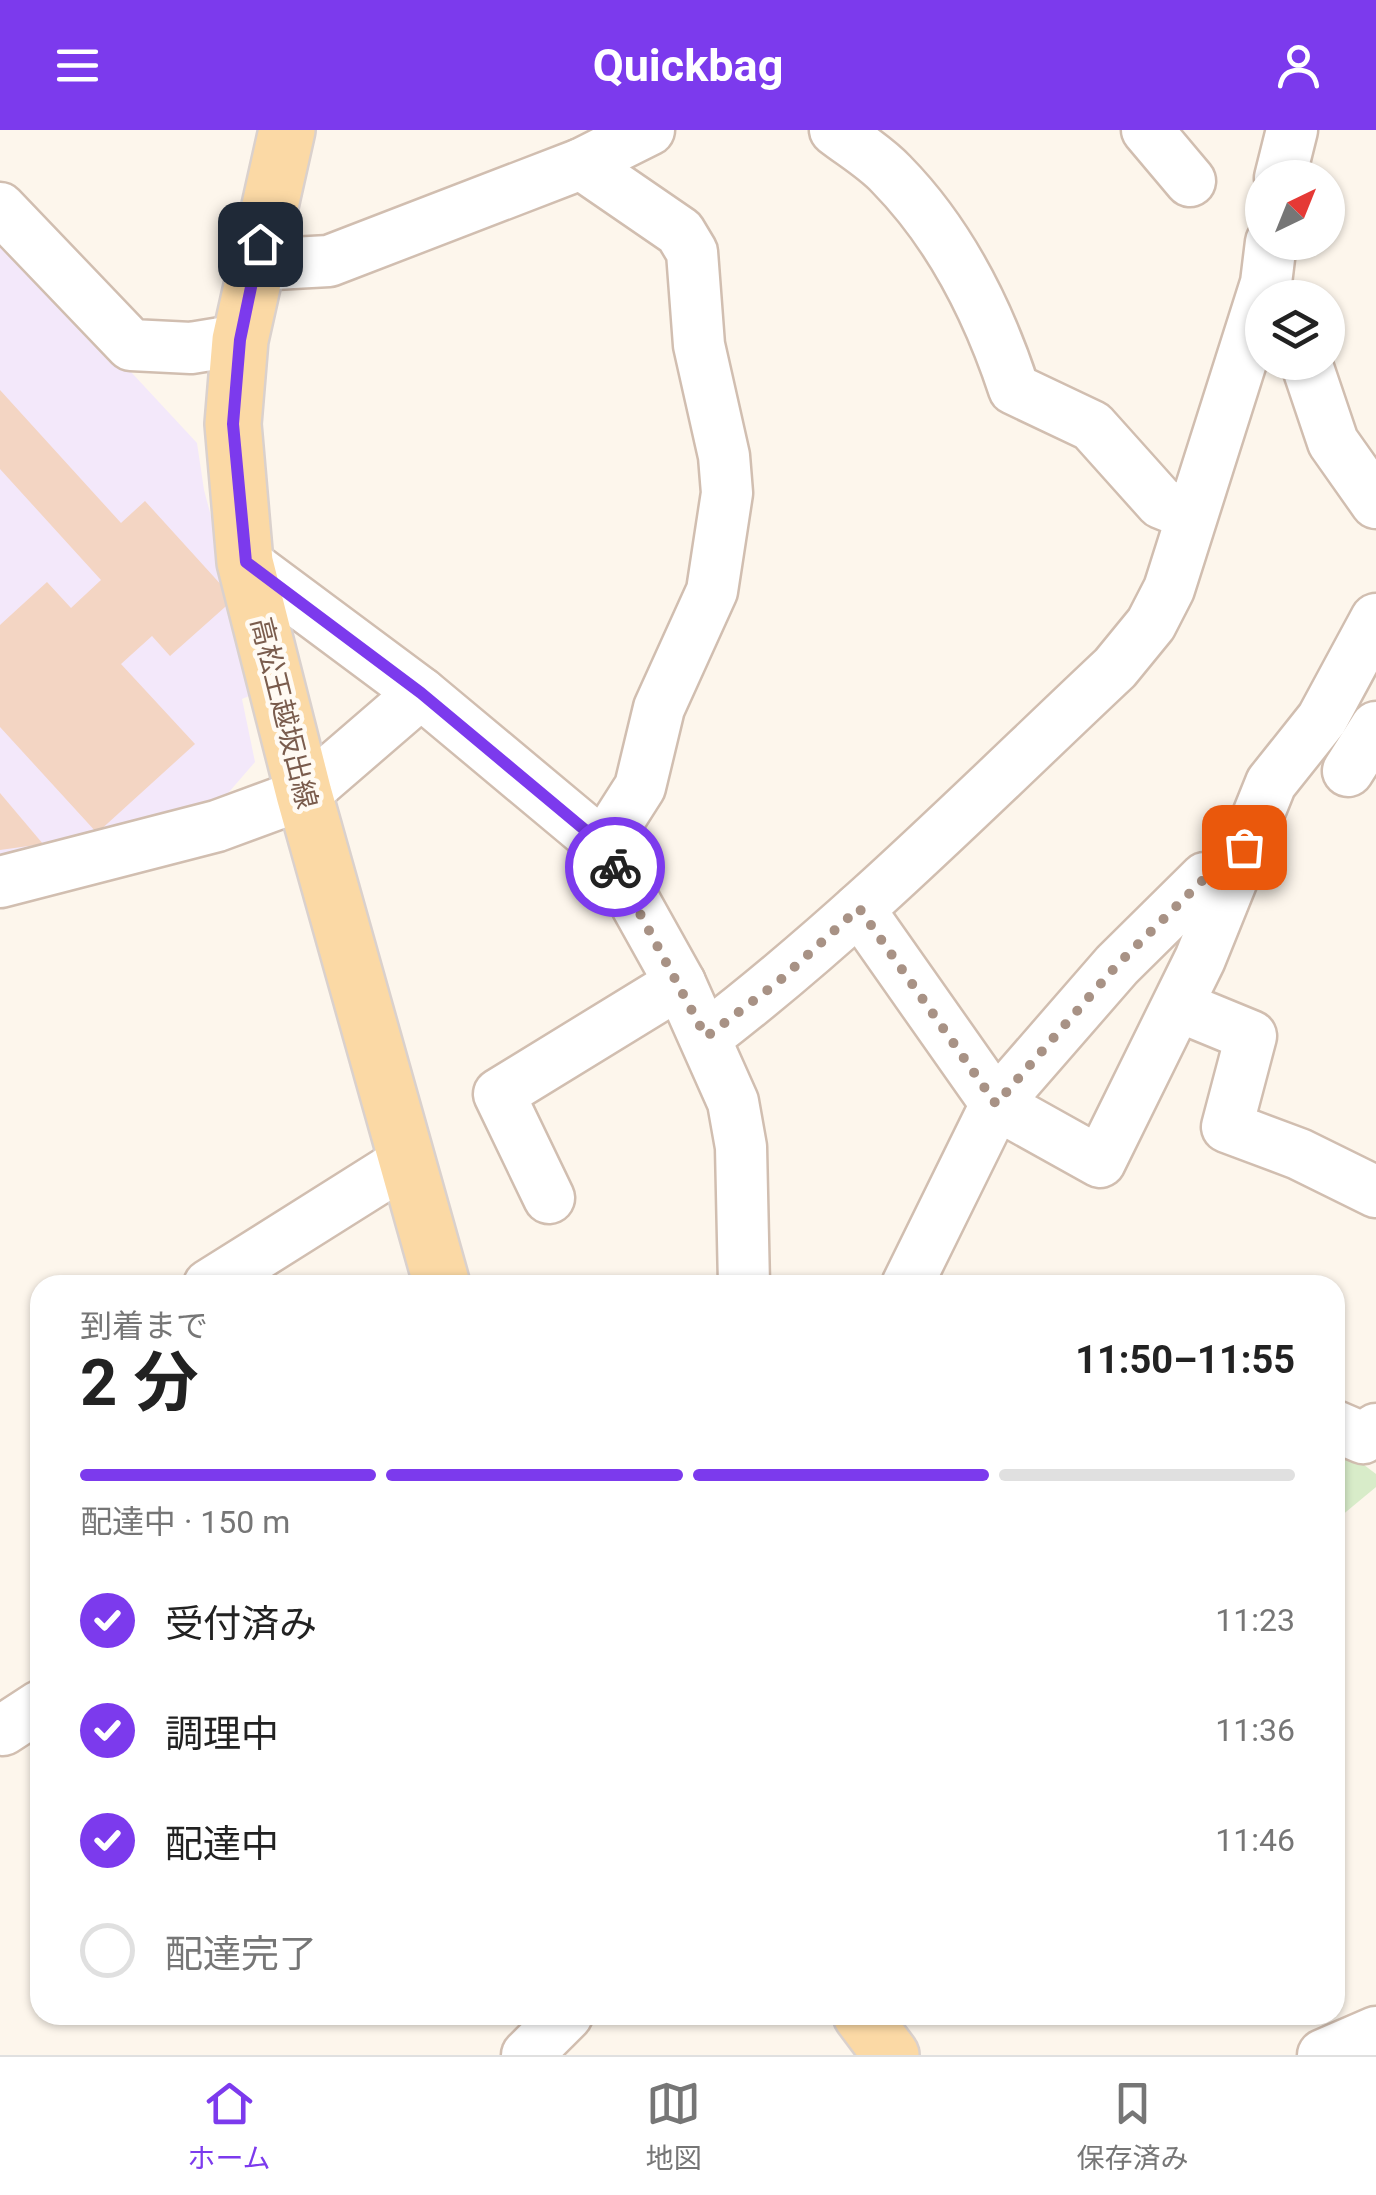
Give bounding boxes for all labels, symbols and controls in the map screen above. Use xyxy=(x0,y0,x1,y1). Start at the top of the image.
icon: menu xyxy=(50,38,105,93)
icon: person xyxy=(1271,38,1326,93)
text: Quickbag xyxy=(593,39,783,92)
north arrow xyxy=(1245,160,1345,260)
map controls xyxy=(1245,160,1345,380)
pin xyxy=(218,202,303,287)
icon: home xyxy=(233,217,288,272)
button: layers xyxy=(1245,280,1345,380)
street label: 高松王越坂出線 xyxy=(244,614,324,812)
pin xyxy=(1202,805,1287,890)
courier xyxy=(565,817,665,917)
icon: bag xyxy=(1217,820,1272,875)
icon: bike xyxy=(588,840,643,895)
text: 到着まで xyxy=(80,1307,208,1345)
text: 11:50–11:55 xyxy=(1075,1338,1295,1382)
text: 2 分 xyxy=(80,1345,198,1421)
text: 配達中 · 150 m xyxy=(80,1503,290,1541)
icon: check xyxy=(80,1593,135,1648)
text: 11:23 xyxy=(1215,1601,1295,1639)
text: 受付済み xyxy=(165,1602,317,1646)
icon: check xyxy=(80,1703,135,1758)
text: 11:36 xyxy=(1215,1711,1295,1749)
text: 調理中 xyxy=(165,1712,279,1756)
icon: check xyxy=(80,1813,135,1868)
text: 11:46 xyxy=(1215,1821,1295,1859)
text: 配達中 xyxy=(165,1822,279,1866)
text: 配達完了 xyxy=(165,1932,317,1976)
tab: ホーム xyxy=(187,2076,271,2176)
tab: 地図 xyxy=(646,2076,702,2176)
tab: 保存済み xyxy=(1076,2076,1189,2176)

